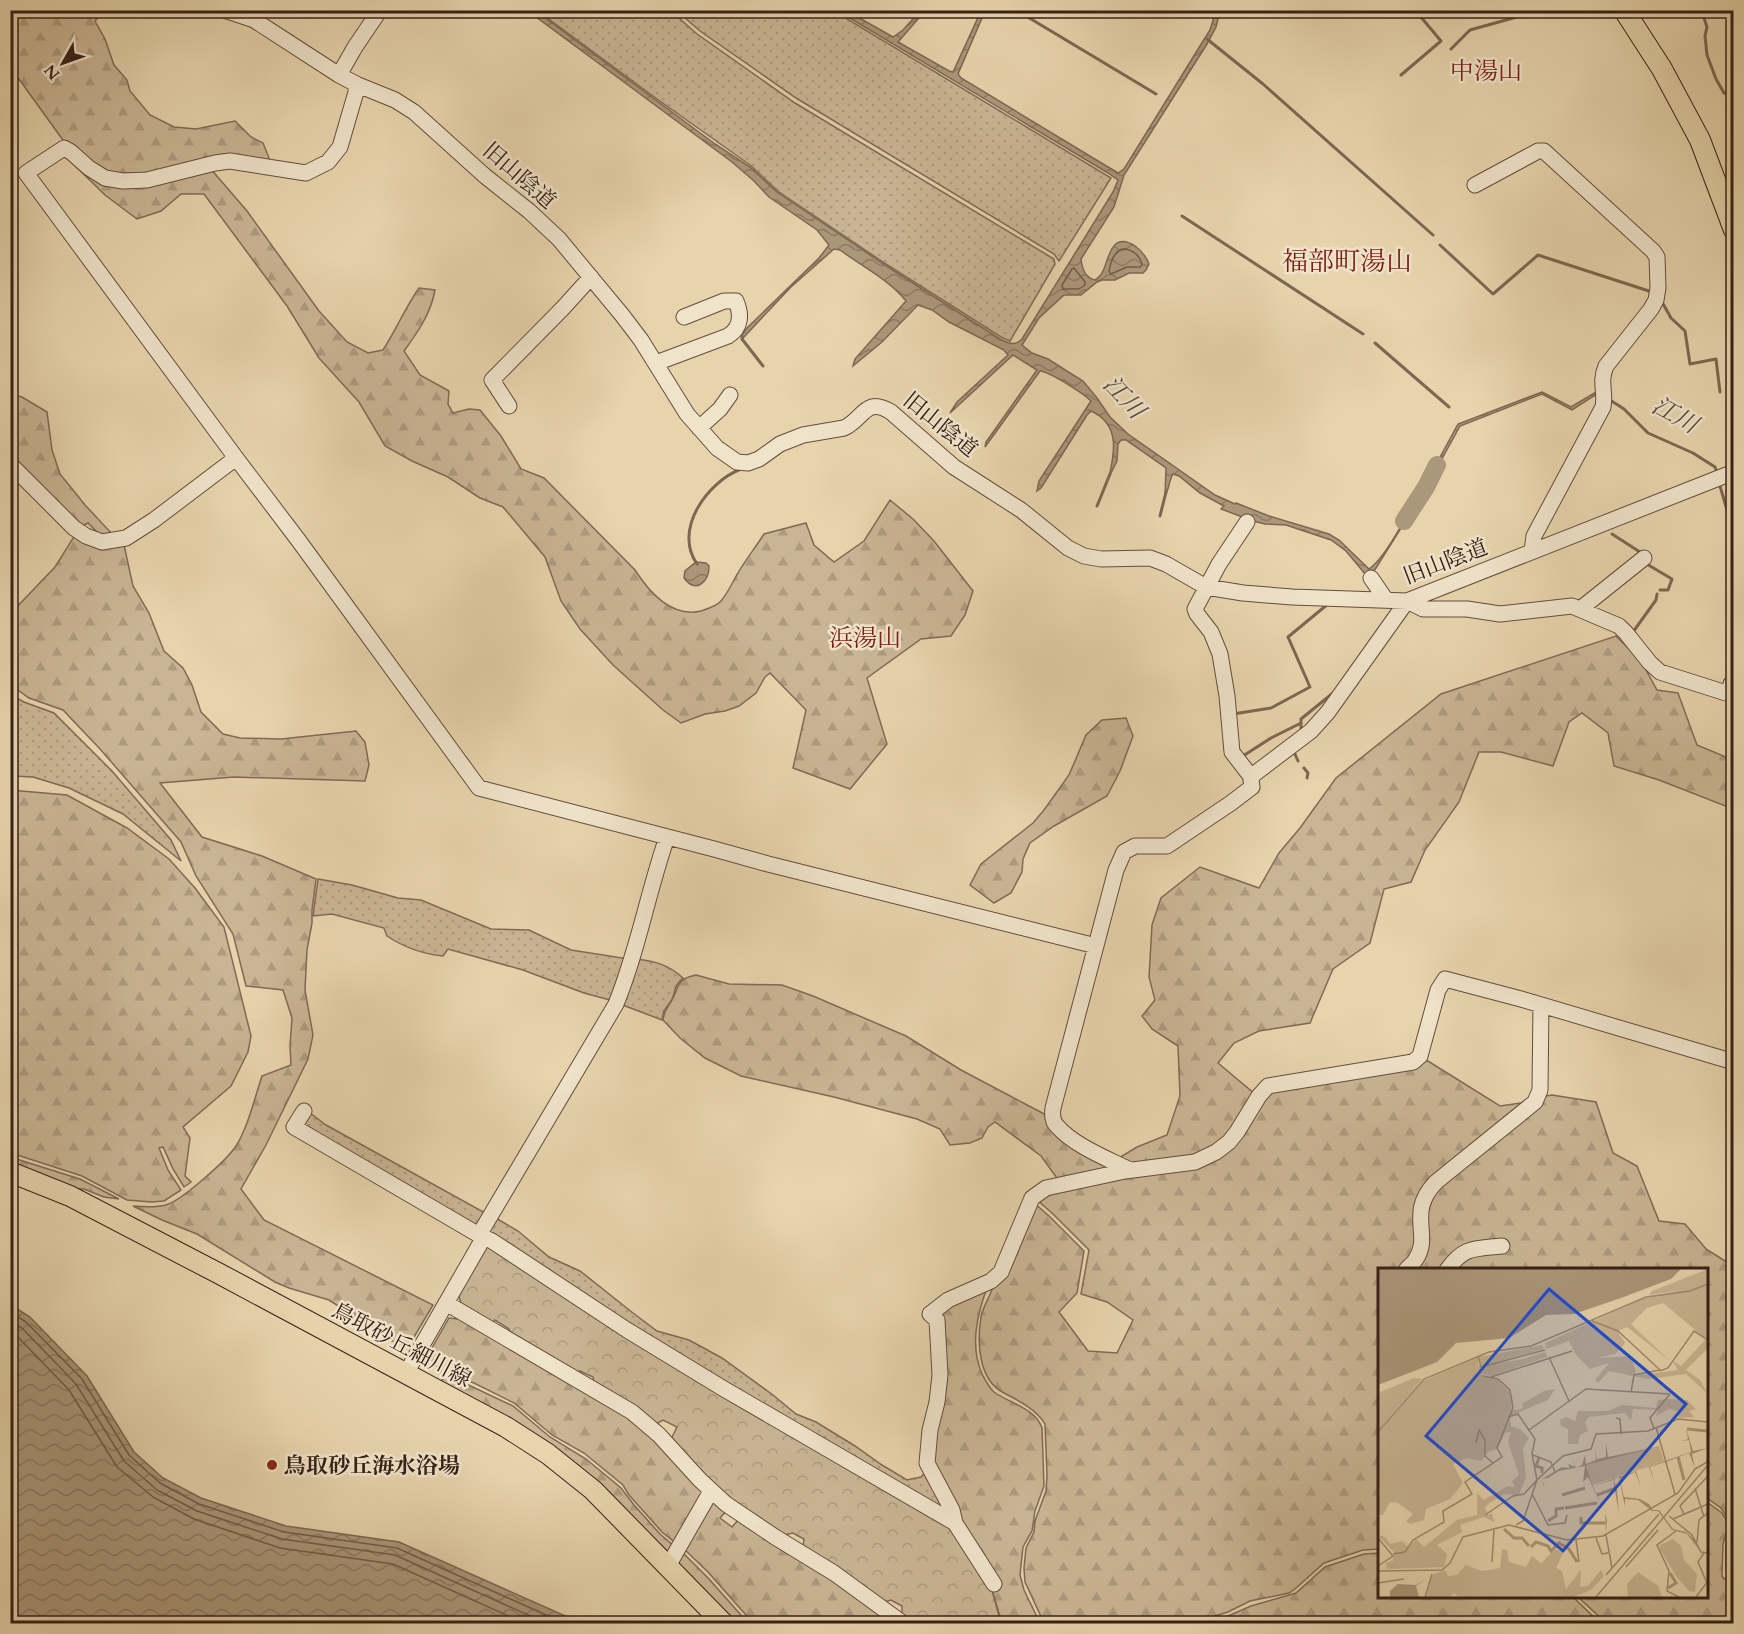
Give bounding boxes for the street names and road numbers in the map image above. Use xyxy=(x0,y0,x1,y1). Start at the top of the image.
street label: 旧山陰道 xyxy=(476,136,562,216)
street label: 旧山陰道 xyxy=(897,385,984,464)
street label: 旧山陰道 xyxy=(1399,532,1492,592)
street label: 鳥取砂丘細川線 xyxy=(326,1295,477,1394)

